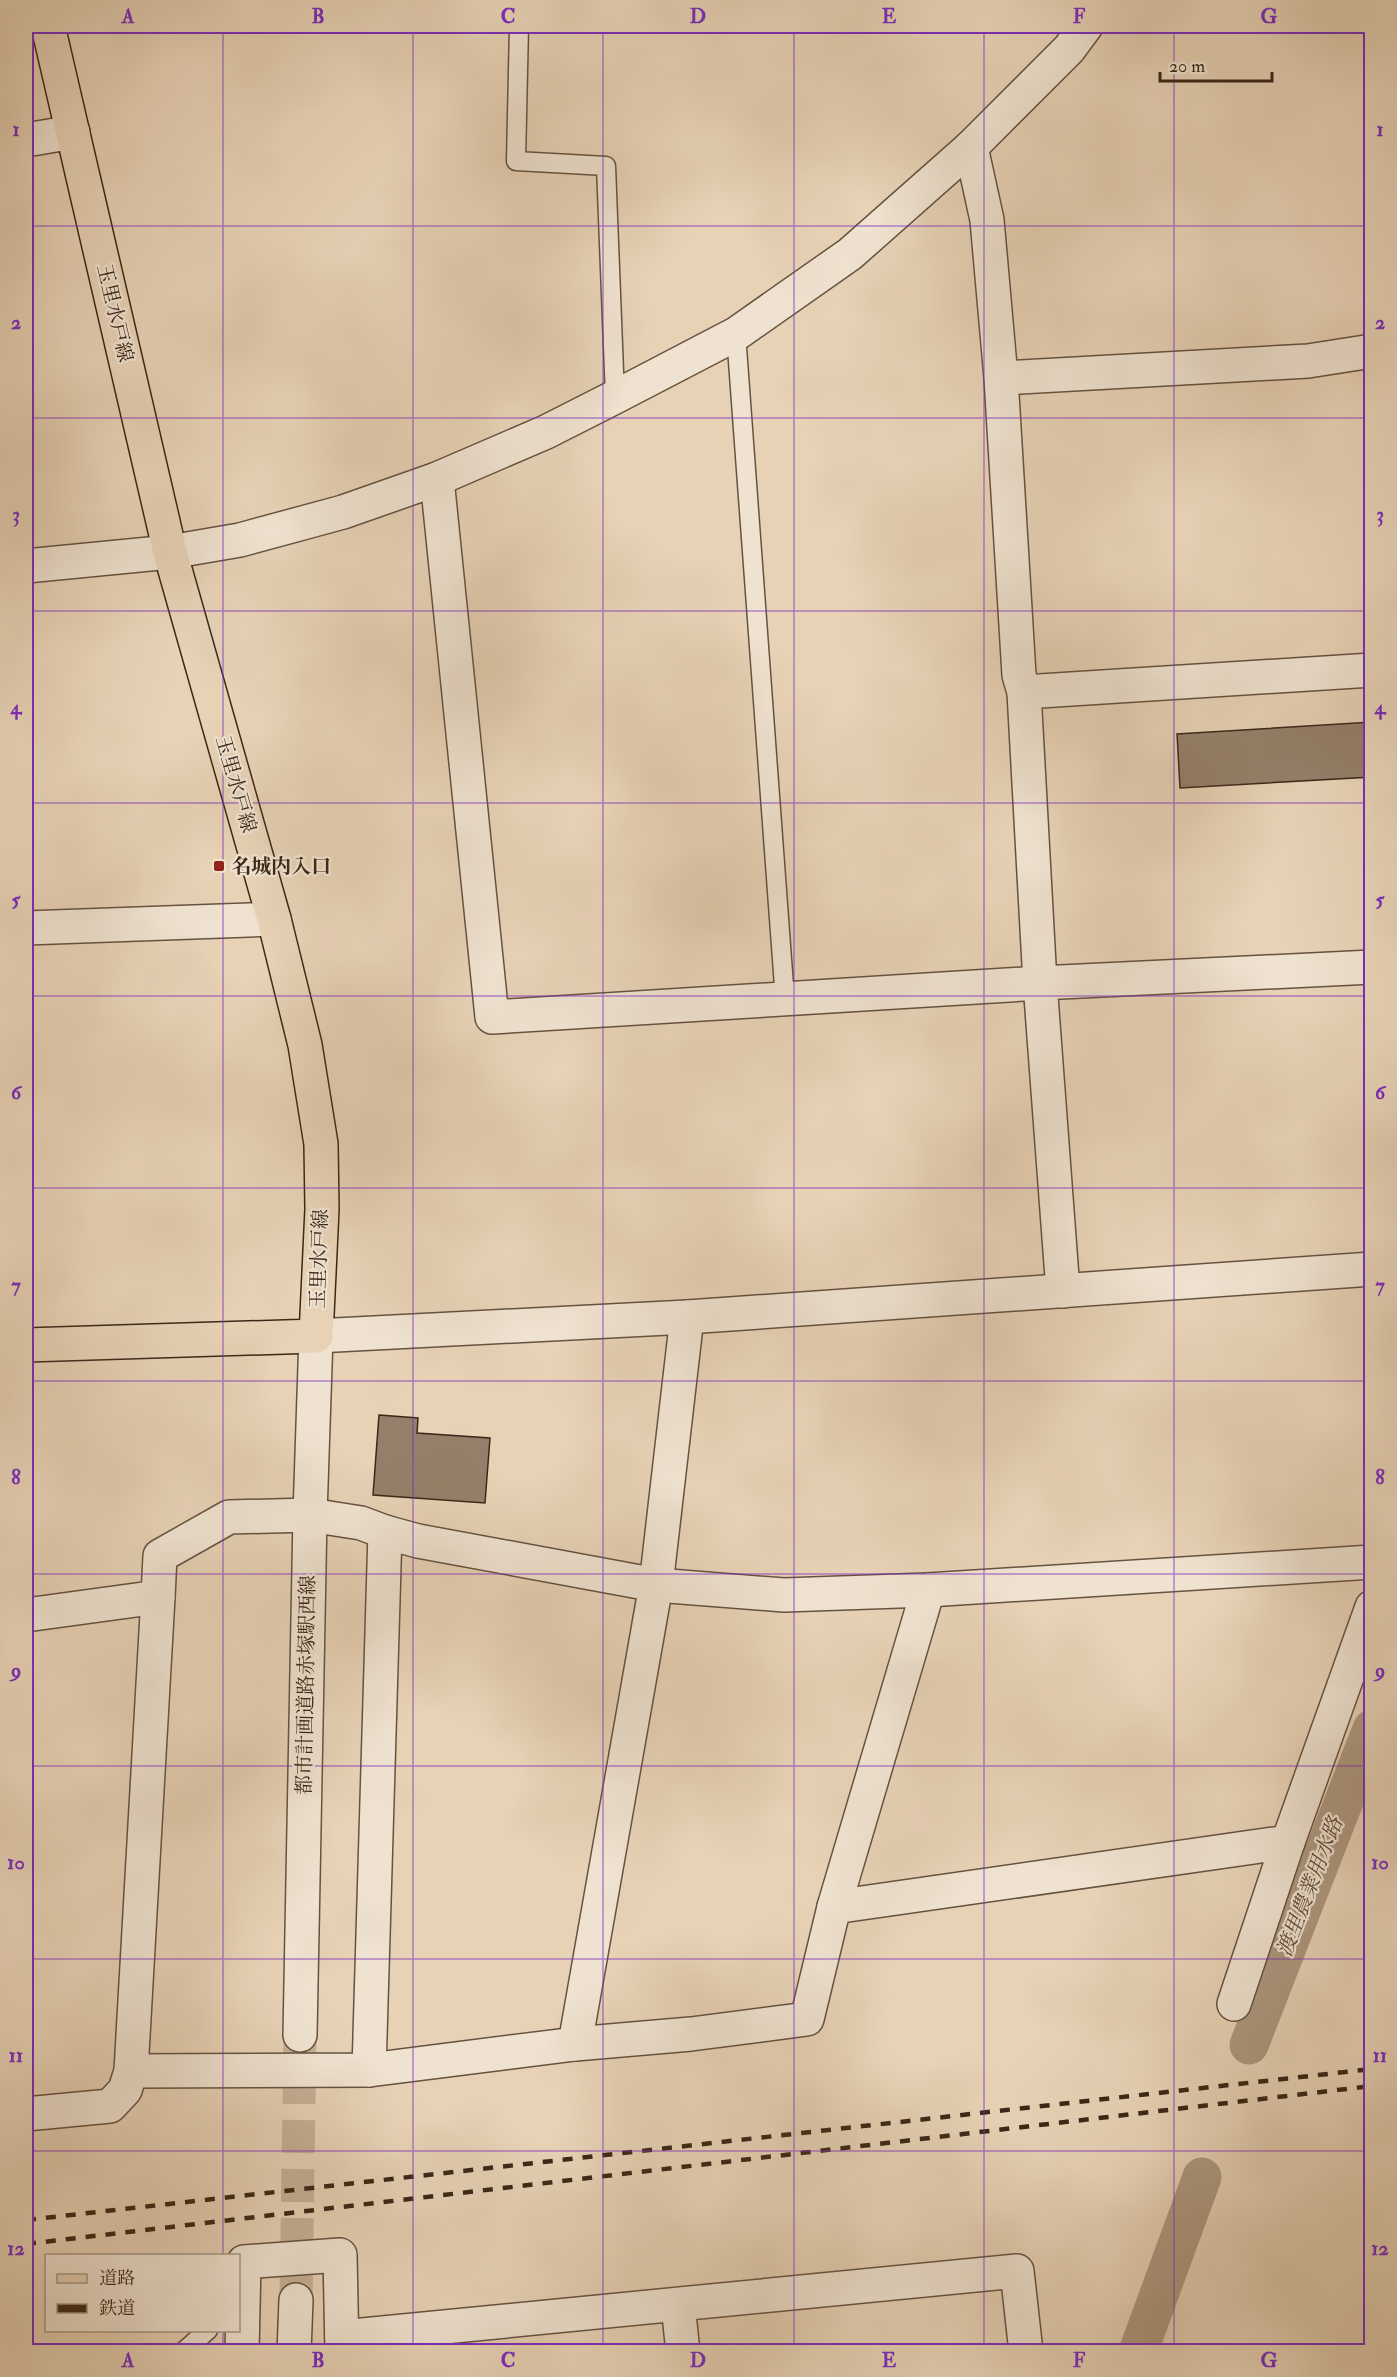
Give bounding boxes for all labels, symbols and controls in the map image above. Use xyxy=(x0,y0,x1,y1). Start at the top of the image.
text: A xyxy=(121,4,135,29)
text: B xyxy=(311,4,325,29)
text: C xyxy=(501,4,515,29)
text: D xyxy=(690,4,706,29)
text: E xyxy=(882,4,897,29)
text: F xyxy=(1073,4,1086,29)
text: G xyxy=(1261,4,1278,29)
scale bar xyxy=(1160,45,1272,83)
text: 20 m xyxy=(1169,55,1205,78)
text: 1 xyxy=(12,117,20,142)
text: 1 xyxy=(1376,117,1384,142)
street label: 玉里水戸線 xyxy=(92,261,138,365)
text: 2 xyxy=(11,310,21,335)
text: 2 xyxy=(1375,310,1385,335)
text: 3 xyxy=(12,502,20,527)
text: 3 xyxy=(1376,502,1384,527)
text: 4 xyxy=(10,695,23,720)
text: 4 xyxy=(1374,695,1387,720)
street label: 玉里水戸線 xyxy=(210,732,262,836)
place label: 名城内入口 xyxy=(231,854,331,879)
marker: 名城内入口 xyxy=(212,859,226,873)
text: 5 xyxy=(12,887,22,912)
text: 5 xyxy=(1376,887,1386,912)
text: 6 xyxy=(11,1080,23,1105)
text: 6 xyxy=(1375,1080,1387,1105)
street label: 玉里水戸線 xyxy=(305,1209,333,1309)
text: 7 xyxy=(11,1273,21,1298)
text: 7 xyxy=(1375,1273,1385,1298)
text: 8 xyxy=(11,1465,21,1490)
text: 8 xyxy=(1375,1465,1385,1490)
street label: 都市計画道路赤塚駅西線 xyxy=(292,1575,320,1795)
text: 9 xyxy=(9,1658,21,1683)
text: 9 xyxy=(1373,1658,1385,1683)
water label: 渡里農業用水路 xyxy=(1271,1812,1350,1960)
text: 10 xyxy=(7,1850,25,1875)
text: 10 xyxy=(1371,1850,1389,1875)
text: 11 xyxy=(9,2043,23,2068)
text: 11 xyxy=(1373,2043,1387,2068)
text: 12 xyxy=(7,2236,25,2261)
text: 12 xyxy=(1371,2236,1389,2261)
legend xyxy=(45,2254,240,2332)
text: 道路 xyxy=(99,2267,135,2290)
text: 鉄道 xyxy=(99,2297,135,2320)
text: A xyxy=(121,2348,135,2373)
text: B xyxy=(311,2348,325,2373)
text: C xyxy=(501,2348,515,2373)
text: D xyxy=(690,2348,706,2373)
text: E xyxy=(882,2348,897,2373)
text: F xyxy=(1073,2348,1086,2373)
text: G xyxy=(1261,2348,1278,2373)

